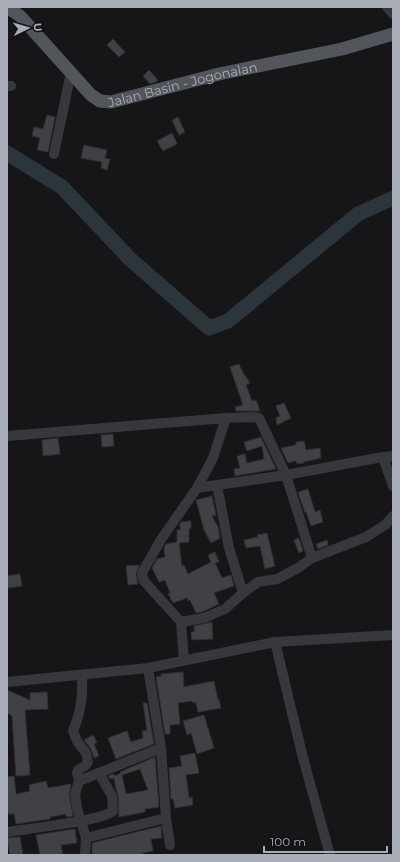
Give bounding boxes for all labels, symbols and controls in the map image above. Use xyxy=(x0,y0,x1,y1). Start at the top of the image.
north arrow xyxy=(8,8,48,48)
text: U xyxy=(31,22,45,32)
street label: Jalan Basin - Jogonalan xyxy=(105,58,259,111)
scale bar xyxy=(264,828,387,854)
text: 100 m xyxy=(270,834,306,849)

